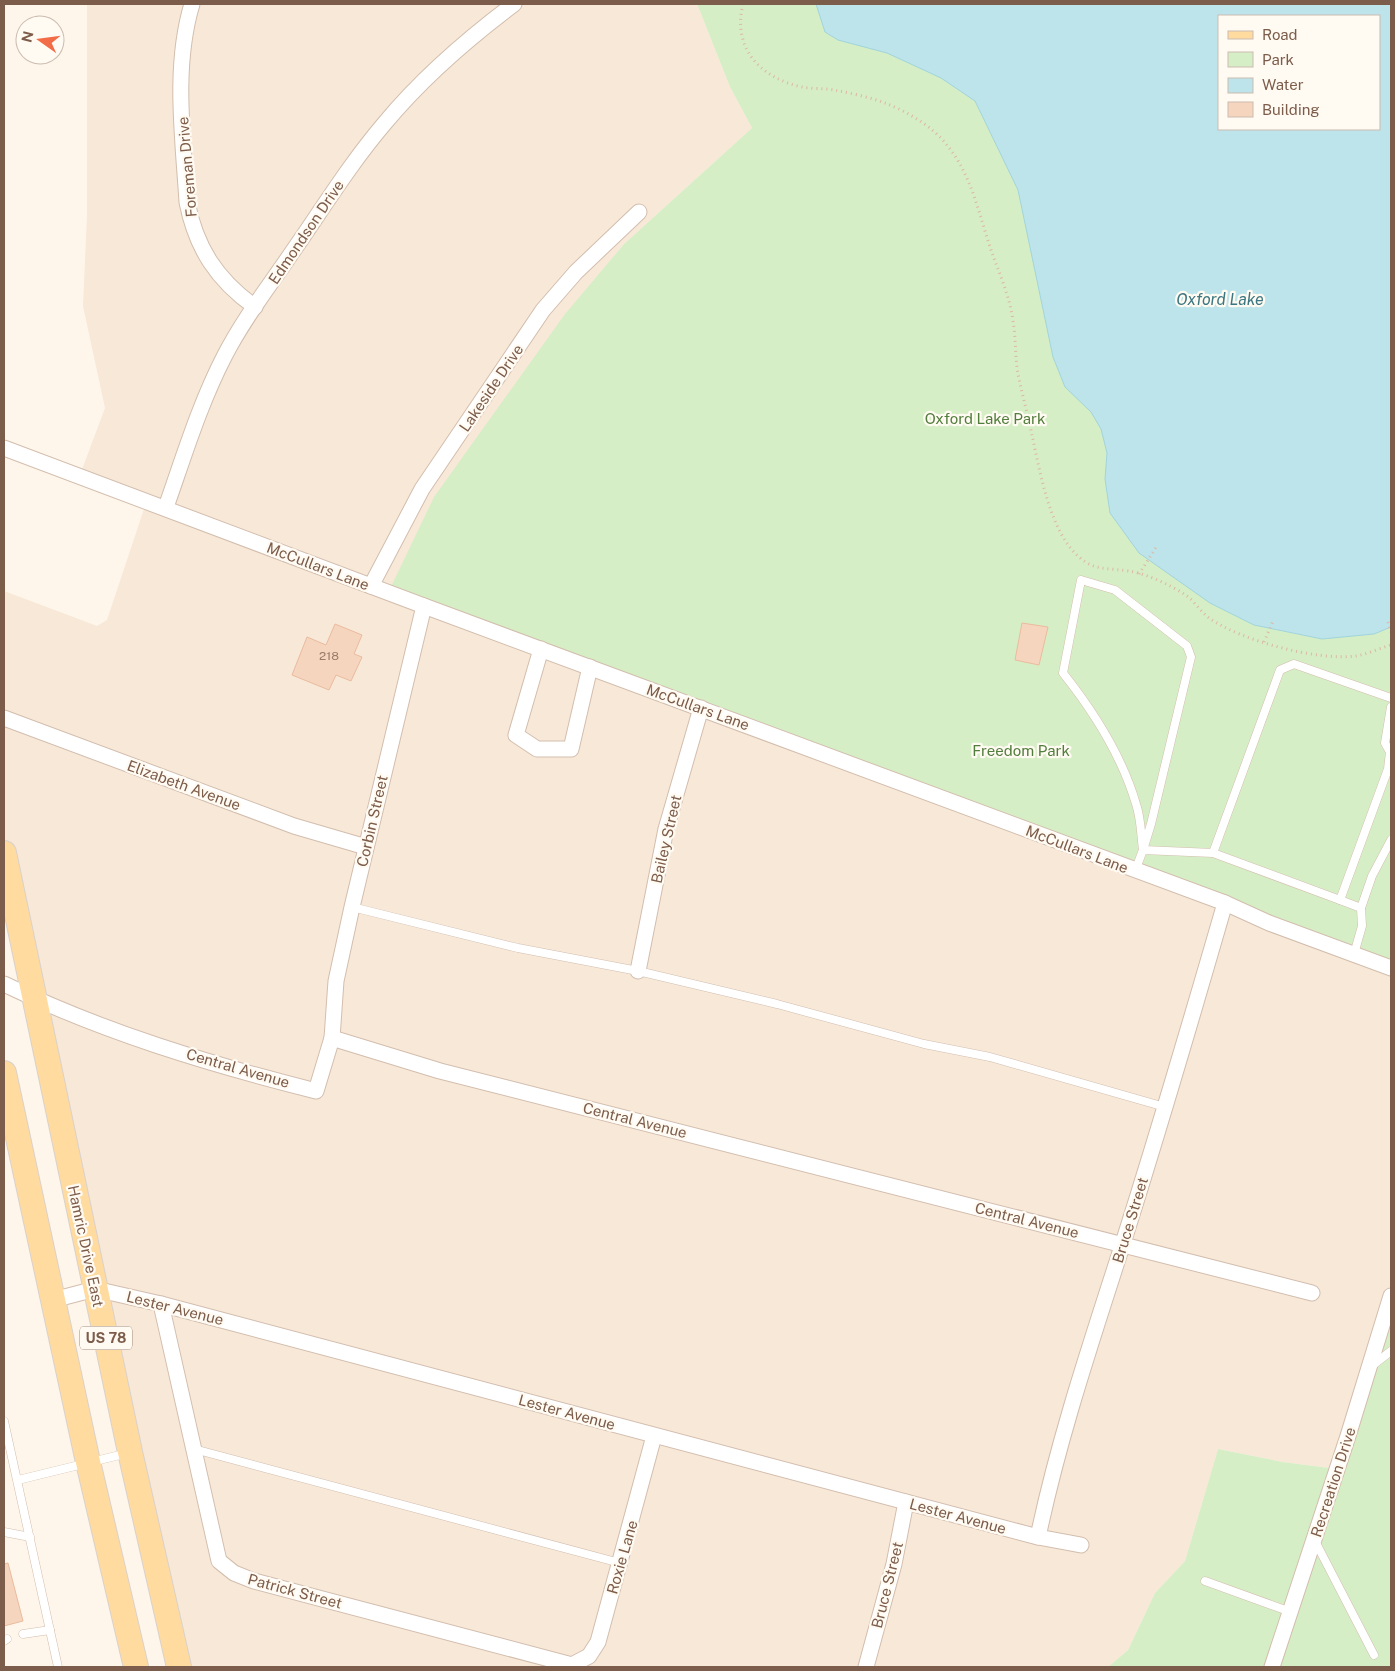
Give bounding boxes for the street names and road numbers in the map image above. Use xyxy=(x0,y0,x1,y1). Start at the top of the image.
street label: Foreman Drive xyxy=(174,116,200,218)
street label: Edmondson Drive xyxy=(265,177,347,287)
street label: Lakeside Drive xyxy=(456,341,526,435)
street label: McCullars Lane xyxy=(264,539,372,593)
street label: McCullars Lane xyxy=(644,680,752,734)
street label: Elizabeth Avenue xyxy=(125,757,243,813)
street label: Corbin Street xyxy=(353,773,391,868)
street label: Bailey Street xyxy=(648,793,684,885)
street label: McCullars Lane xyxy=(1023,822,1131,876)
street label: Central Avenue xyxy=(184,1045,292,1091)
street label: Central Avenue xyxy=(581,1099,689,1141)
street label: Bruce Street xyxy=(1109,1175,1151,1265)
street label: Hamric Drive East xyxy=(65,1184,107,1309)
street label: Central Avenue xyxy=(973,1199,1081,1241)
street label: Lester Avenue xyxy=(125,1288,225,1328)
road number: US 78 xyxy=(80,1326,132,1350)
street label: Lester Avenue xyxy=(517,1391,617,1433)
street label: Recreation Drive xyxy=(1307,1425,1359,1539)
street label: Lester Avenue xyxy=(908,1495,1008,1537)
street label: Roxie Lane xyxy=(603,1518,641,1596)
street label: Bruce Street xyxy=(868,1540,906,1630)
street label: Patrick Street xyxy=(246,1570,344,1612)

